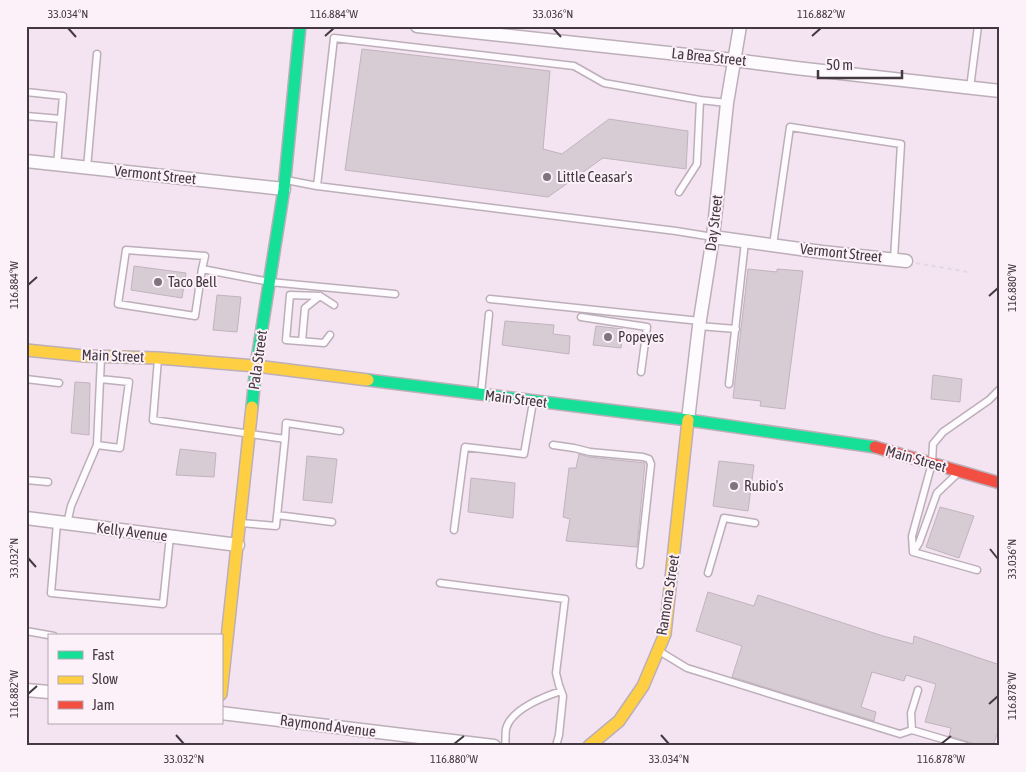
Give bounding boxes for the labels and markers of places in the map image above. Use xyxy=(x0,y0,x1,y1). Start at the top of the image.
place label: Little Ceasar's xyxy=(557,168,633,185)
marker: Little Ceasar's xyxy=(541,171,553,183)
place label: Taco Bell xyxy=(168,273,217,290)
marker: Taco Bell xyxy=(152,276,164,288)
place label: Popeyes xyxy=(618,328,664,345)
marker: Popeyes xyxy=(602,331,614,343)
place label: Rubio's xyxy=(744,477,784,494)
marker: Rubio's xyxy=(728,480,740,492)

